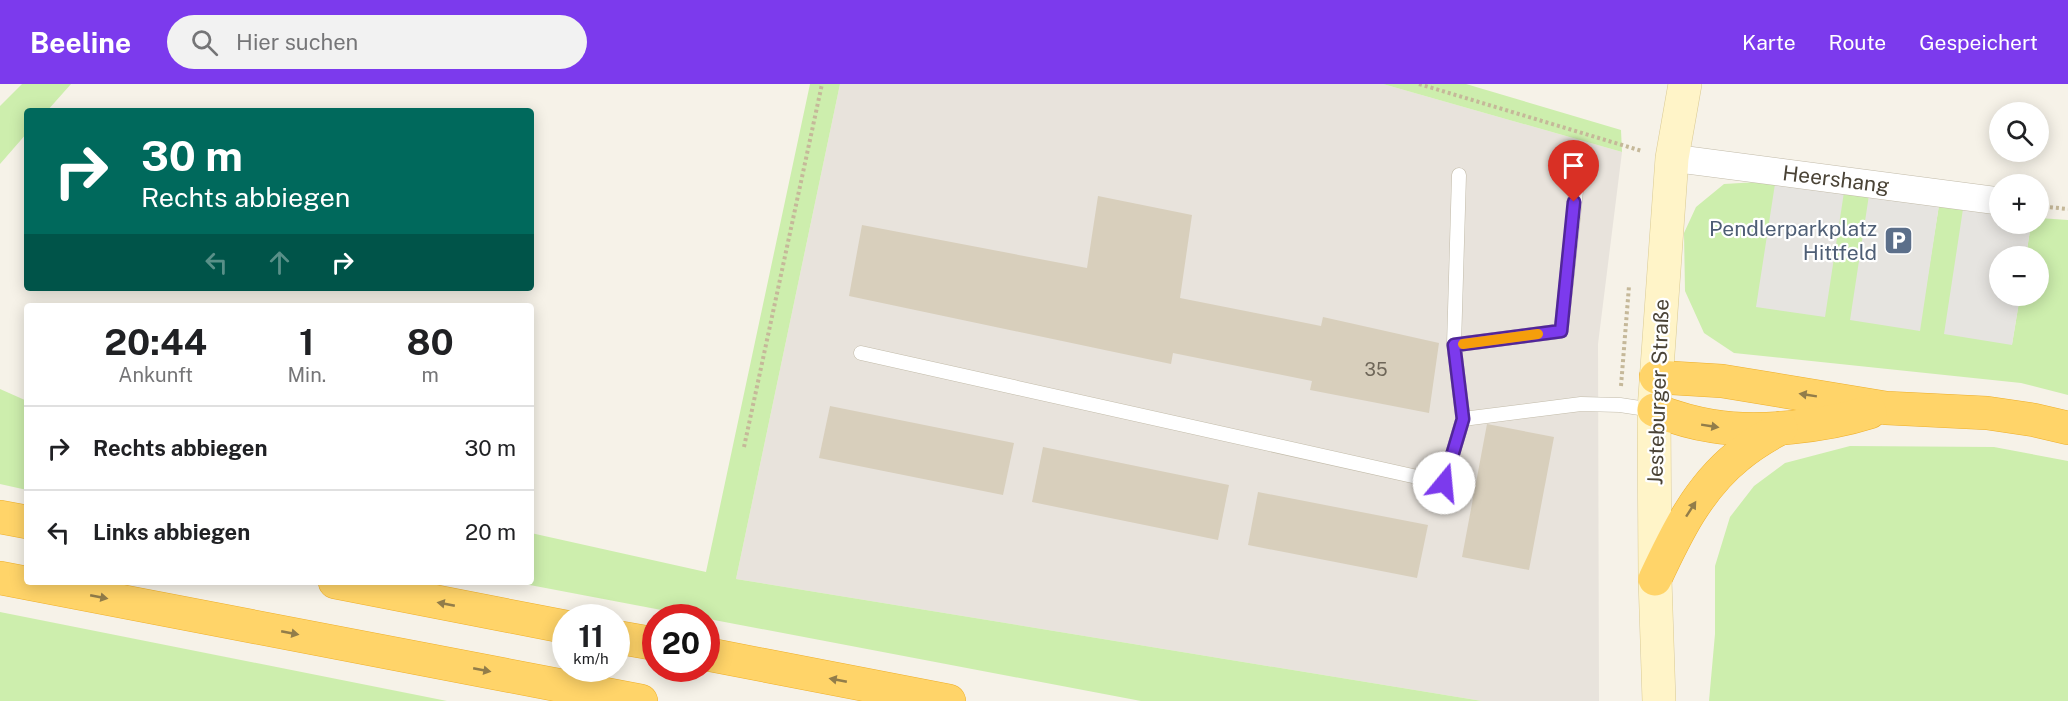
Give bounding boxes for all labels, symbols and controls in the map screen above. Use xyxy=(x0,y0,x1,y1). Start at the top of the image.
search box xyxy=(167,15,587,69)
text: Beeline xyxy=(30,26,131,59)
icon: search xyxy=(188,26,221,59)
text: Hier suchen xyxy=(236,29,358,55)
text: Karte xyxy=(1742,30,1796,55)
text: Route xyxy=(1829,30,1886,55)
text: Gespeichert xyxy=(1919,30,2038,55)
map controls xyxy=(1989,102,2049,306)
button: search xyxy=(1989,102,2049,162)
text: 30 m xyxy=(141,131,243,180)
icon: right xyxy=(42,132,120,210)
pin xyxy=(1548,140,1599,202)
icon: arrive xyxy=(1557,149,1590,182)
street label: Heershang xyxy=(1781,160,1891,198)
button: + xyxy=(1989,174,2049,234)
text: Rechts abbiegen xyxy=(141,181,350,213)
place label: Pendlerparkplatz Hittfeld xyxy=(1709,216,1877,265)
parking icon: Pendlerparkplatz Hittfeld xyxy=(1882,224,1914,256)
icon: left xyxy=(200,246,233,279)
icon: ahead xyxy=(263,246,296,279)
icon: right xyxy=(326,246,359,279)
button: − xyxy=(1989,246,2049,306)
street label: Jesteburger Straße xyxy=(1642,298,1674,486)
text: 20:44 xyxy=(104,321,207,363)
text: 1 xyxy=(299,321,315,363)
text: 80 xyxy=(406,321,454,363)
house number: 35 xyxy=(1365,359,1387,380)
text: Ankunft xyxy=(118,363,193,387)
text: Min. xyxy=(287,363,326,387)
text: m xyxy=(421,363,439,387)
one-way arrow xyxy=(1798,390,1817,399)
one-way arrow xyxy=(1701,421,1720,430)
icon: right xyxy=(42,432,75,465)
text: Rechts abbiegen xyxy=(93,435,268,461)
text: 30 m xyxy=(464,435,516,461)
position arrow xyxy=(1412,451,1476,515)
one-way arrow xyxy=(1685,501,1696,517)
icon: left xyxy=(42,516,75,549)
text: Links abbiegen xyxy=(93,519,250,545)
text: 20 m xyxy=(465,519,516,545)
one-way arrow xyxy=(89,593,108,602)
one-way arrow xyxy=(437,599,456,608)
speed limit sign: 20 xyxy=(642,604,720,682)
text: 11 xyxy=(578,618,604,654)
one-way arrow xyxy=(281,629,300,638)
text: km/h xyxy=(573,650,609,667)
one-way arrow xyxy=(472,666,491,675)
one-way arrow xyxy=(829,675,848,684)

